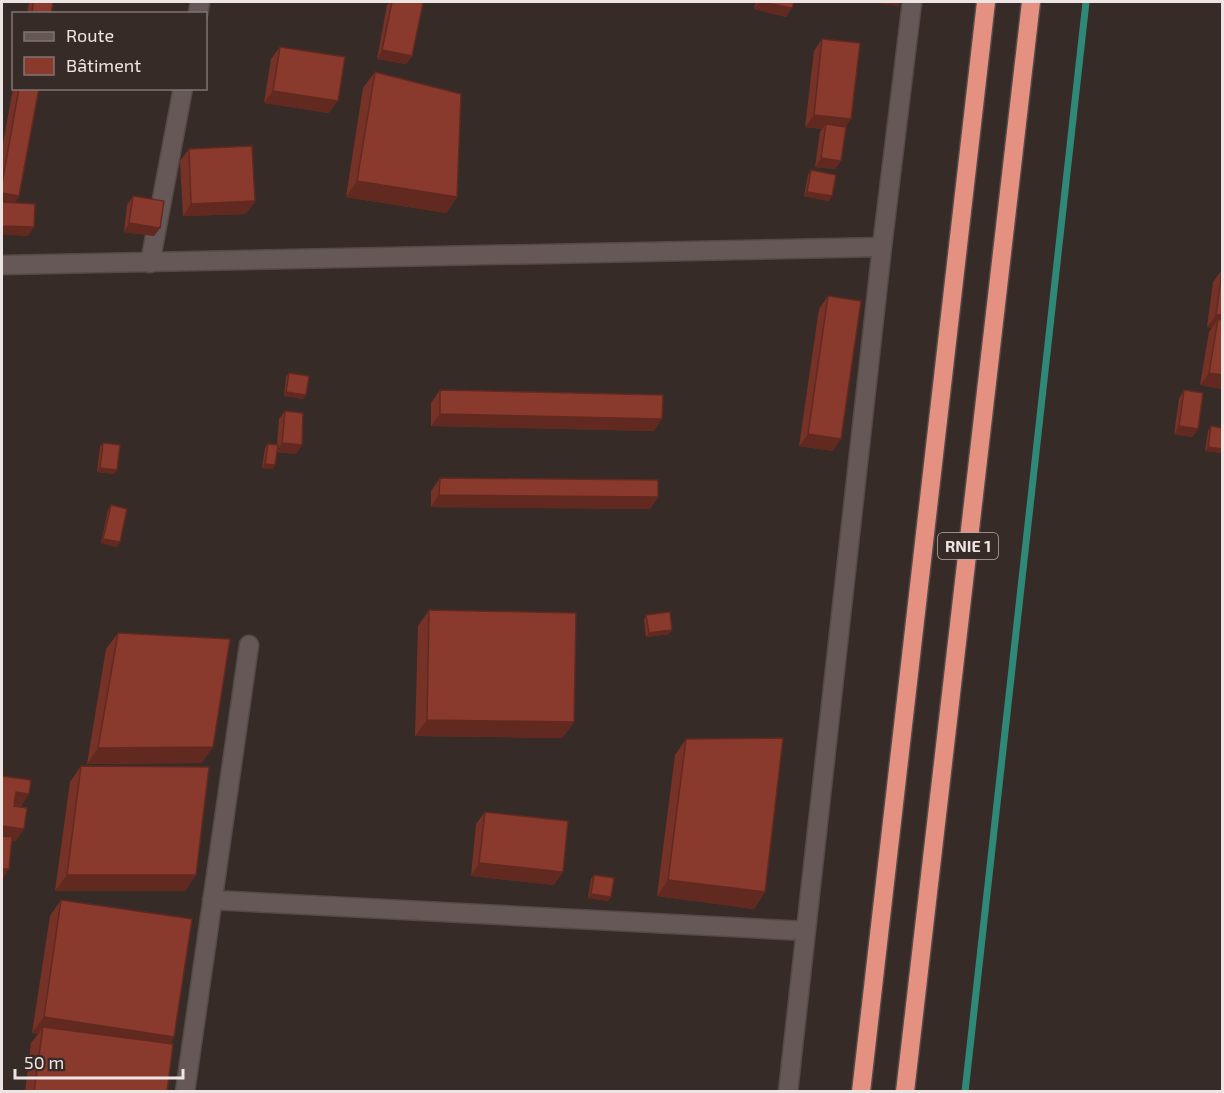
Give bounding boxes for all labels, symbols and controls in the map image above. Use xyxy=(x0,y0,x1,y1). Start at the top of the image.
legend xyxy=(12,12,207,90)
text: Route xyxy=(66,24,114,46)
text: Bâtiment xyxy=(66,54,141,76)
road number: RNIE 1 xyxy=(938,533,998,559)
scale bar xyxy=(15,1042,183,1080)
text: 50 m xyxy=(24,1051,64,1073)

